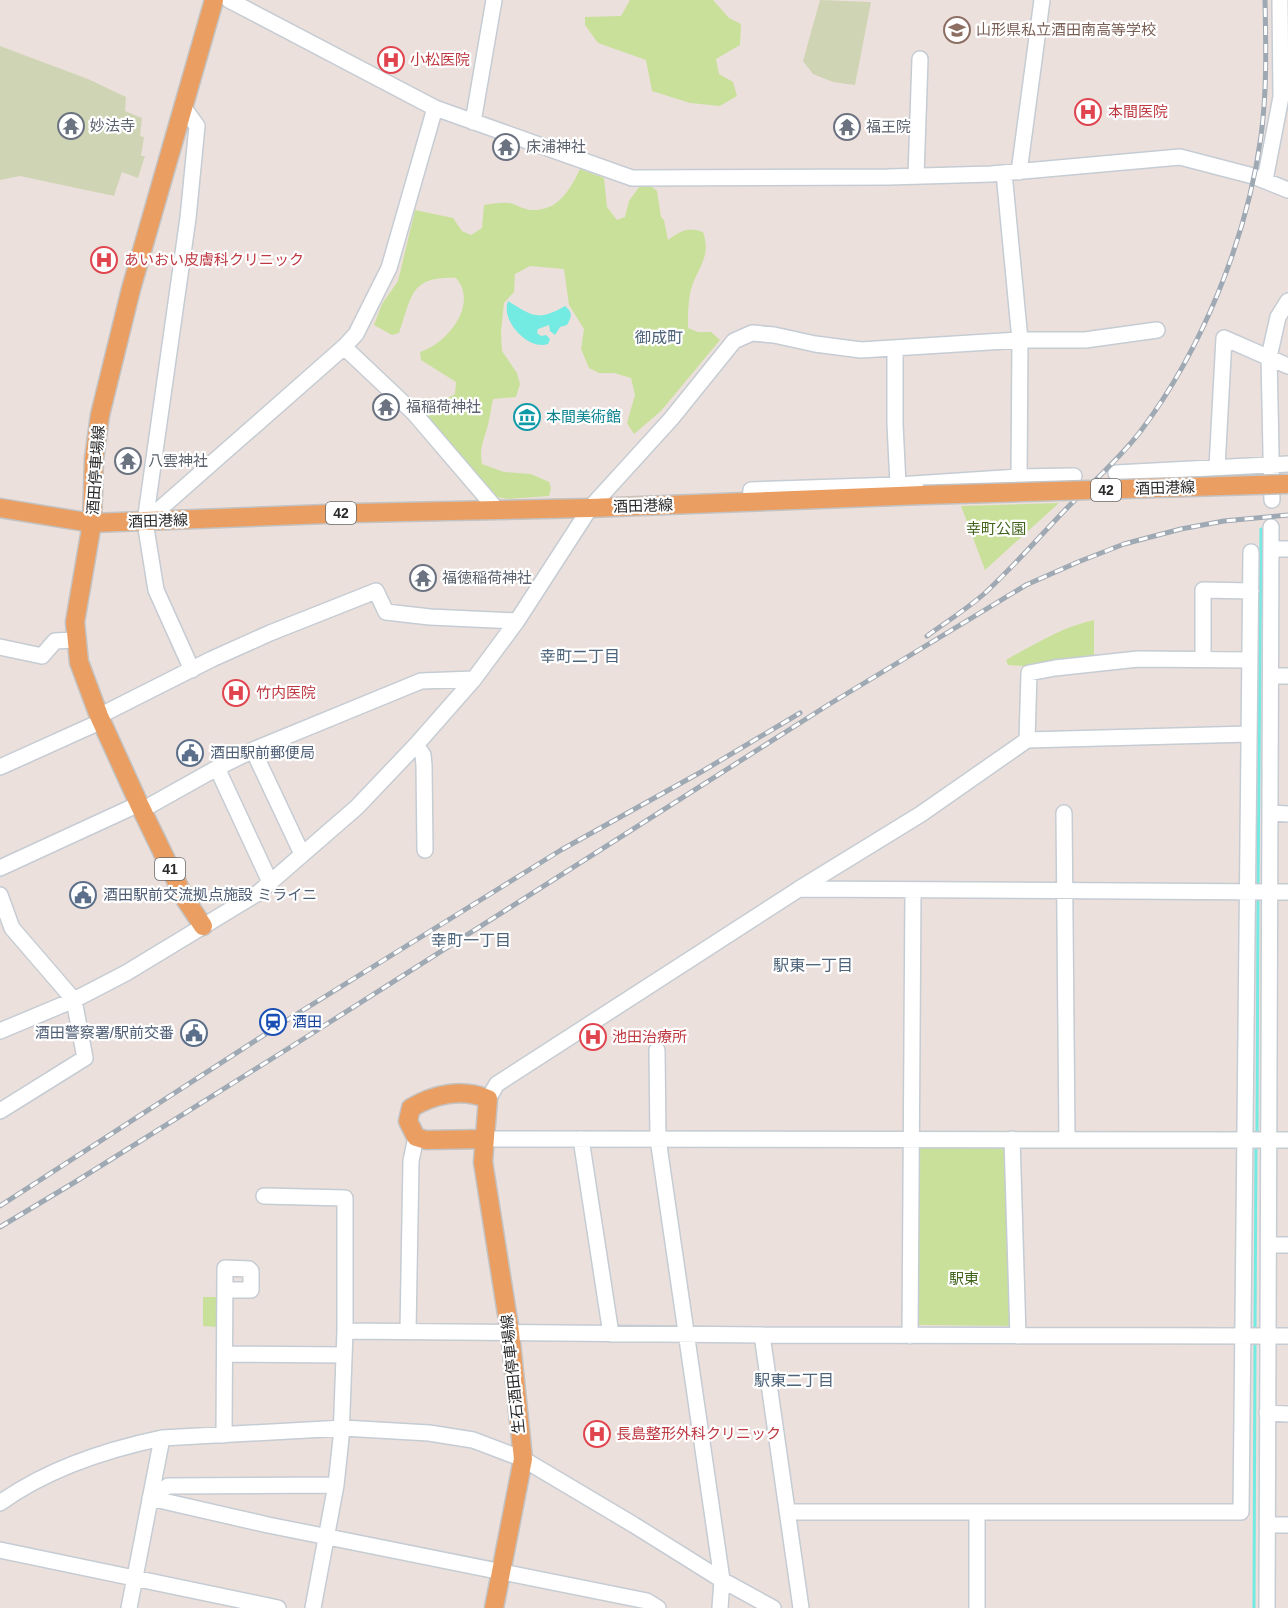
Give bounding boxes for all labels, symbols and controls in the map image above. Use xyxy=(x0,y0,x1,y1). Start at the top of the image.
school or university icon: 山形県私立酒田南高等学校 xyxy=(942,15,972,45)
place label: 山形県私立酒田南高等学校 xyxy=(976,21,1156,38)
hospital icon: 小松医院 xyxy=(376,45,406,75)
place label: 小松医院 xyxy=(410,51,470,68)
hospital icon: 本間医院 xyxy=(1073,97,1103,127)
place label: 本間医院 xyxy=(1108,103,1168,120)
temple icon: 妙法寺 xyxy=(56,111,86,141)
temple icon: 福王院 xyxy=(832,112,862,142)
place label: 妙法寺 xyxy=(90,117,135,134)
place label: 福王院 xyxy=(866,118,911,135)
temple icon: 床浦神社 xyxy=(491,132,521,162)
place label: 床浦神社 xyxy=(526,138,586,155)
hospital icon: あいおい皮膚科クリニック xyxy=(89,245,119,275)
place label: あいおい皮膚科クリニック xyxy=(124,251,304,268)
district label: 御成町 xyxy=(635,329,683,346)
temple icon: 福稲荷神社 xyxy=(371,392,401,422)
place label: 福稲荷神社 xyxy=(406,398,481,415)
museum icon: 本間美術館 xyxy=(512,402,542,432)
place label: 本間美術館 xyxy=(546,408,621,425)
street label: 酒田停車場線 xyxy=(84,424,107,515)
temple icon: 八雲神社 xyxy=(113,446,143,476)
place label: 八雲神社 xyxy=(148,452,208,469)
street label: 酒田港線 xyxy=(1135,478,1195,497)
road number: 42 xyxy=(1091,479,1121,501)
street label: 酒田港線 xyxy=(613,496,673,515)
road number: 42 xyxy=(326,502,356,524)
street label: 酒田港線 xyxy=(128,511,188,530)
park label: 幸町公園 xyxy=(966,520,1026,537)
temple icon: 福徳稲荷神社 xyxy=(408,563,438,593)
place label: 福徳稲荷神社 xyxy=(442,569,532,586)
district label: 幸町二丁目 xyxy=(540,648,620,665)
hospital icon: 竹内医院 xyxy=(221,678,251,708)
place label: 竹内医院 xyxy=(256,684,316,701)
public building icon: 酒田駅前郵便局 xyxy=(175,738,205,768)
place label: 酒田駅前郵便局 xyxy=(210,744,315,761)
road number: 41 xyxy=(155,858,185,880)
public building icon: 酒田駅前交流拠点施設 ミライニ xyxy=(68,880,98,910)
place label: 酒田駅前交流拠点施設 ミライニ xyxy=(103,886,317,903)
district label: 幸町一丁目 xyxy=(431,932,511,949)
district label: 駅東一丁目 xyxy=(773,957,853,974)
station icon: 酒田 xyxy=(258,1007,288,1037)
place label: 酒田 xyxy=(292,1013,322,1030)
public building icon: 酒田警察署/駅前交番 xyxy=(179,1018,209,1048)
hospital icon: 池田治療所 xyxy=(578,1022,608,1052)
place label: 酒田警察署/駅前交番 xyxy=(35,1024,174,1041)
place label: 池田治療所 xyxy=(612,1028,687,1045)
park label: 駅東 xyxy=(949,1270,979,1287)
street label: 生石酒田停車場線 xyxy=(498,1313,527,1435)
district label: 駅東二丁目 xyxy=(754,1372,834,1389)
hospital icon: 長島整形外科クリニック xyxy=(582,1419,612,1449)
place label: 長島整形外科クリニック xyxy=(616,1425,781,1442)

